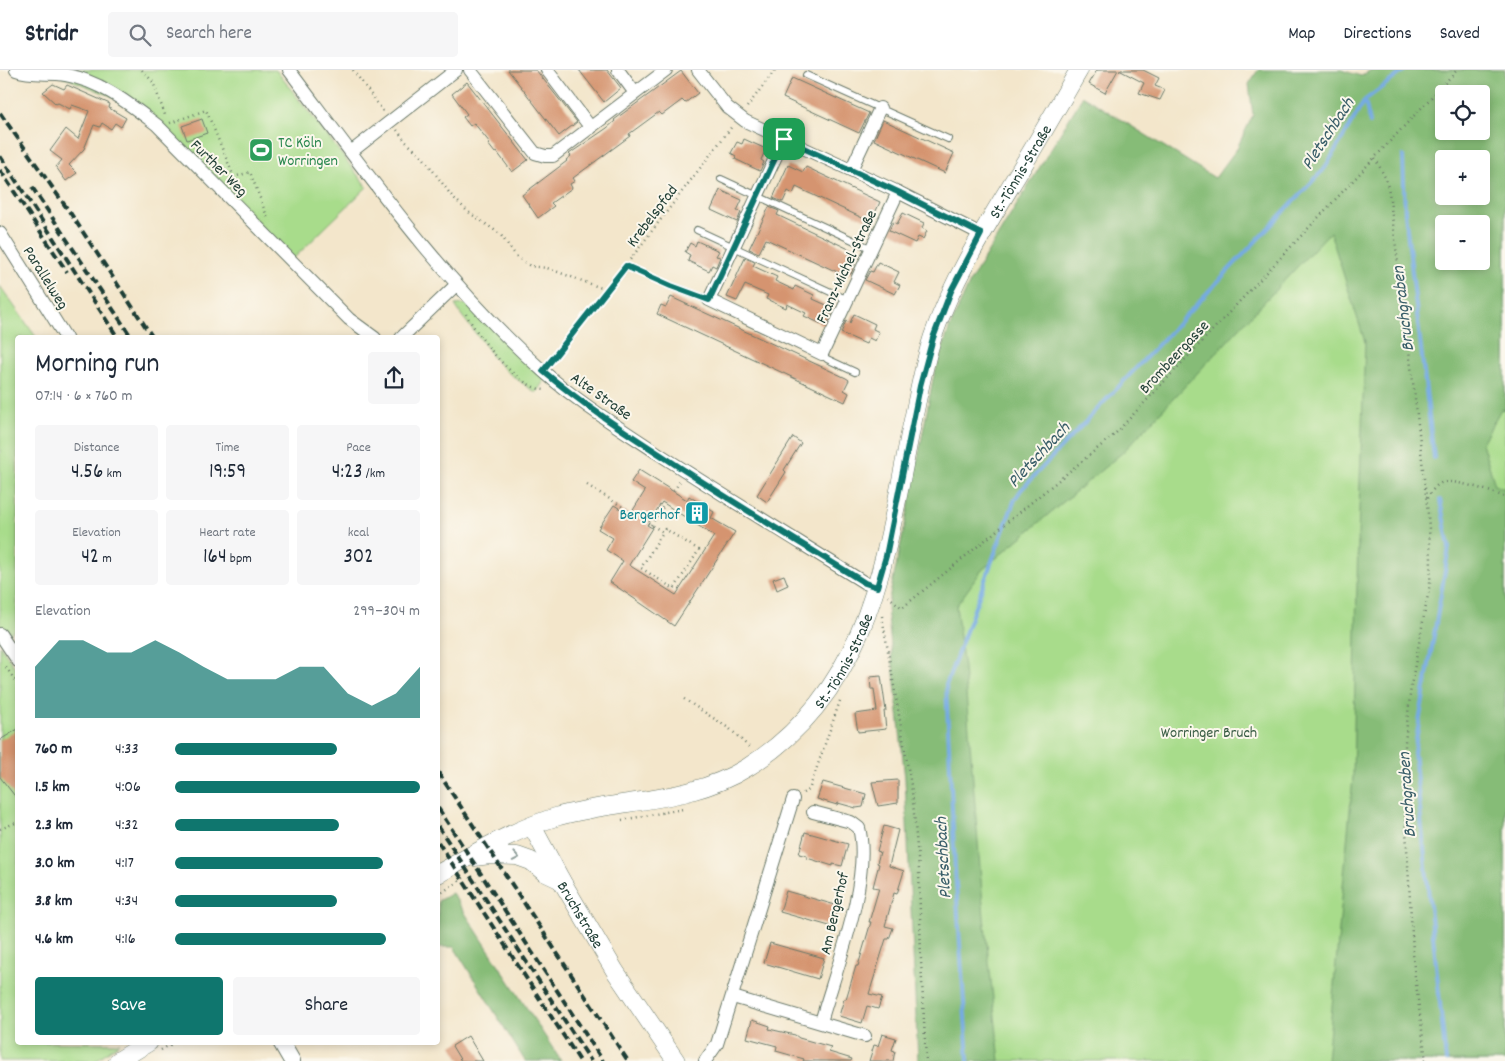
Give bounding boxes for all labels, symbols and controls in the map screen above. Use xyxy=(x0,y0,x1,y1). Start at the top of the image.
search box xyxy=(108,12,458,57)
text: Stridr xyxy=(25,18,78,52)
icon: search xyxy=(126,21,154,49)
text: Search here xyxy=(166,21,252,48)
text: Map xyxy=(1288,22,1315,47)
text: Directions xyxy=(1343,22,1412,47)
text: Saved xyxy=(1440,22,1480,47)
map controls xyxy=(1435,85,1490,270)
button: locate xyxy=(1435,85,1490,140)
water label: Pletschbach xyxy=(1296,93,1362,175)
pin xyxy=(763,118,805,160)
street label: St.-Tönnis-Straße xyxy=(984,121,1059,224)
icon: arrive xyxy=(770,125,798,153)
place label: TC Köln Worringen xyxy=(278,132,338,173)
street label: Further Weg xyxy=(184,135,252,203)
sports icon: TC Köln Worringen xyxy=(248,137,274,163)
button: + xyxy=(1435,150,1490,205)
street label: Krebelspfad xyxy=(622,180,684,253)
street label: Franz-Michel-Straße xyxy=(811,206,884,328)
button: − xyxy=(1435,215,1490,270)
street label: Parallelweg xyxy=(16,242,73,315)
water label: Bruchgraben xyxy=(1387,264,1422,353)
street label: Brombeergasse xyxy=(1134,316,1215,400)
text: Morning run xyxy=(35,346,159,386)
button: share xyxy=(368,352,420,404)
street label: Alte Straße xyxy=(565,367,636,427)
text: 07:14 · 6 × 760 m xyxy=(35,385,132,408)
water label: Pletschbach xyxy=(1003,417,1077,494)
text: Distance xyxy=(74,438,119,458)
text: Time xyxy=(216,438,239,458)
text: Pace xyxy=(346,438,371,458)
text: 4.56 xyxy=(71,458,103,488)
text: 19:59 xyxy=(209,458,246,488)
text: 4:23 xyxy=(332,458,363,488)
text: km xyxy=(103,464,122,484)
text: /km xyxy=(363,464,385,484)
building icon: Bergerhof xyxy=(684,500,710,526)
place label: Bergerhof xyxy=(619,504,680,527)
text: Elevation xyxy=(72,523,121,543)
text: Heart rate xyxy=(199,523,256,543)
text: kcal xyxy=(348,523,369,543)
text: 42 xyxy=(81,543,99,573)
text: 164 xyxy=(203,543,227,573)
text: 302 xyxy=(344,543,373,573)
text: m xyxy=(99,549,112,569)
text: bpm xyxy=(227,549,252,569)
text: Elevation xyxy=(35,600,91,623)
text: 299–304 m xyxy=(353,600,420,623)
street label: St.-Tönnis-Straße xyxy=(810,610,880,715)
park label: Worringer Bruch xyxy=(1161,722,1257,745)
text: 760 m xyxy=(35,738,72,761)
text: 4:33 xyxy=(115,738,139,761)
water label: Bruchgraben xyxy=(1393,751,1424,838)
text: 1.5 km xyxy=(35,776,70,799)
text: 4:06 xyxy=(115,776,141,799)
text: 2.3 km xyxy=(35,814,73,837)
text: 4:32 xyxy=(115,814,138,837)
water label: Pletschbach xyxy=(930,816,959,899)
one-way arrow xyxy=(511,851,520,861)
text: 3.0 km xyxy=(35,852,75,875)
text: 4:17 xyxy=(115,852,134,875)
street label: Am Bergerhof xyxy=(815,870,856,957)
street label: Bruchstraße xyxy=(550,877,608,954)
text: 3.8 km xyxy=(35,890,72,913)
text: 4:34 xyxy=(115,890,138,913)
text: 4.6 km xyxy=(35,928,73,951)
text: 4:16 xyxy=(115,928,136,951)
button: Save xyxy=(35,977,223,1035)
button: Share xyxy=(233,977,420,1035)

